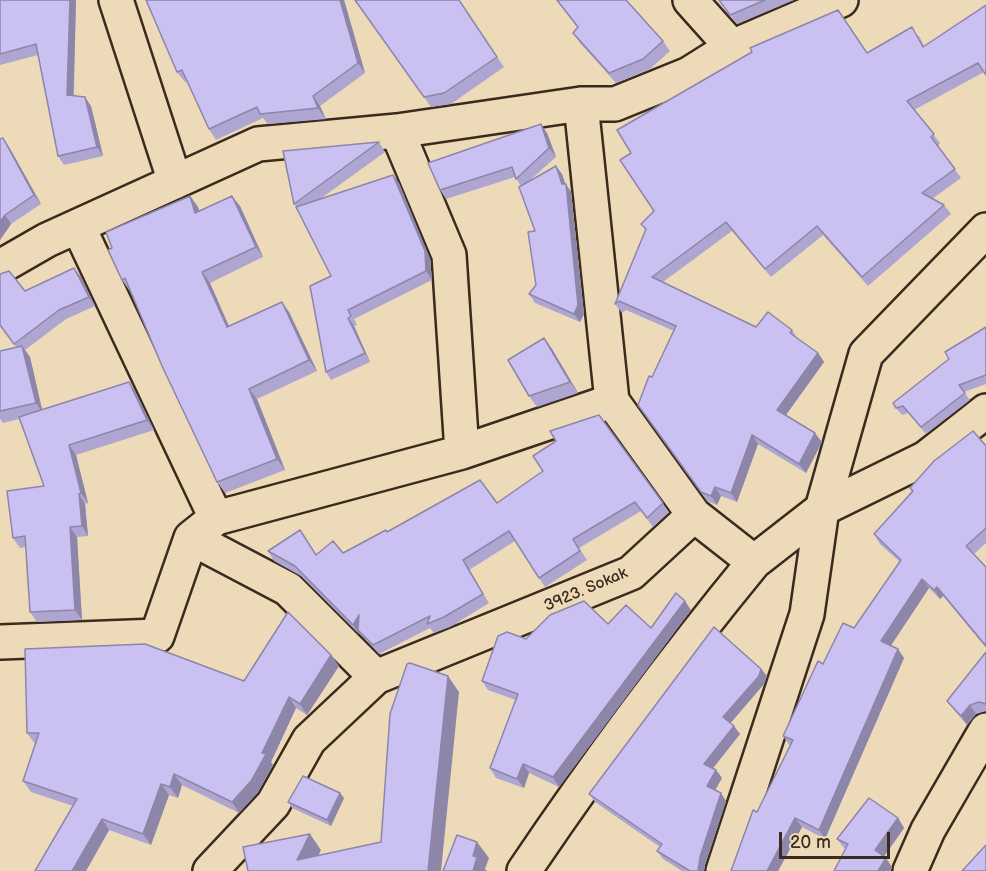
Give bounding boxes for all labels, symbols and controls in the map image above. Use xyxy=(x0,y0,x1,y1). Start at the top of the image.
street label: 3923. Sokak xyxy=(541,564,631,616)
scale bar xyxy=(782,820,893,858)
text: 20 m xyxy=(790,832,831,853)

